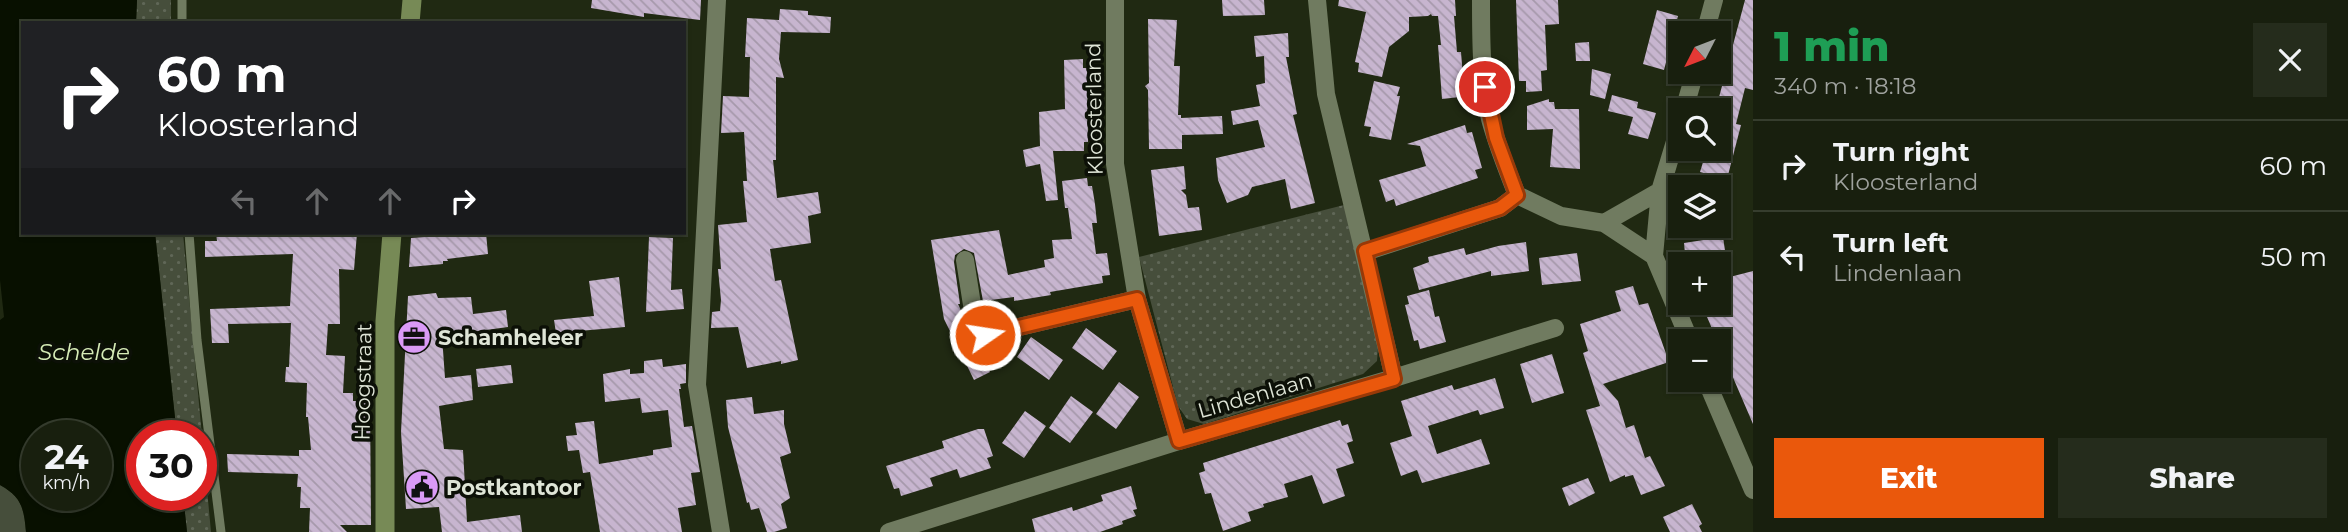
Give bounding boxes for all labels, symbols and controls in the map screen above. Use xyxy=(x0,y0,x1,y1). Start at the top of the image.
text: 1 min xyxy=(1774,20,1890,72)
north arrow xyxy=(1668,21,1731,84)
map controls xyxy=(1668,21,1731,392)
button: close xyxy=(2253,23,2327,97)
street label: Kloosterland xyxy=(1080,42,1108,176)
text: 60 m xyxy=(157,45,287,104)
icon: right xyxy=(42,49,133,140)
pin xyxy=(1455,57,1515,117)
icon: arrive xyxy=(1466,68,1504,106)
text: 340 m · 18:18 xyxy=(1774,72,1917,100)
button: search xyxy=(1668,98,1731,161)
text: Kloosterland xyxy=(157,105,359,144)
text: Turn right xyxy=(1833,136,1969,168)
icon: right xyxy=(1774,147,1812,185)
text: 60 m xyxy=(2260,150,2327,182)
text: Kloosterland xyxy=(1833,168,1978,196)
button: layers xyxy=(1668,175,1731,238)
icon: left xyxy=(225,182,263,220)
icon: ahead xyxy=(298,182,336,220)
icon: ahead xyxy=(371,182,409,220)
icon: right xyxy=(444,182,482,220)
text: Turn left xyxy=(1833,227,1949,259)
icon: left xyxy=(1774,238,1812,276)
text: 50 m xyxy=(2261,241,2327,273)
button: + xyxy=(1668,252,1731,315)
text: Lindenlaan xyxy=(1833,259,1962,287)
position arrow xyxy=(948,298,1022,372)
office icon: Schamheleer xyxy=(395,318,433,356)
street label: Hoogstraat xyxy=(349,323,377,441)
place label: Schamheleer xyxy=(438,325,583,350)
button: − xyxy=(1668,329,1731,392)
water label: Schelde xyxy=(38,338,130,366)
street label: Lindenlaan xyxy=(1195,367,1315,423)
speed limit sign: 30 xyxy=(126,420,217,511)
text: 24 xyxy=(44,435,89,478)
button: Exit xyxy=(1774,438,2044,518)
button: Share xyxy=(2058,438,2327,518)
public building icon: Postkantoor xyxy=(403,468,441,506)
text: km/h xyxy=(42,472,91,494)
place label: Postkantoor xyxy=(446,475,582,500)

